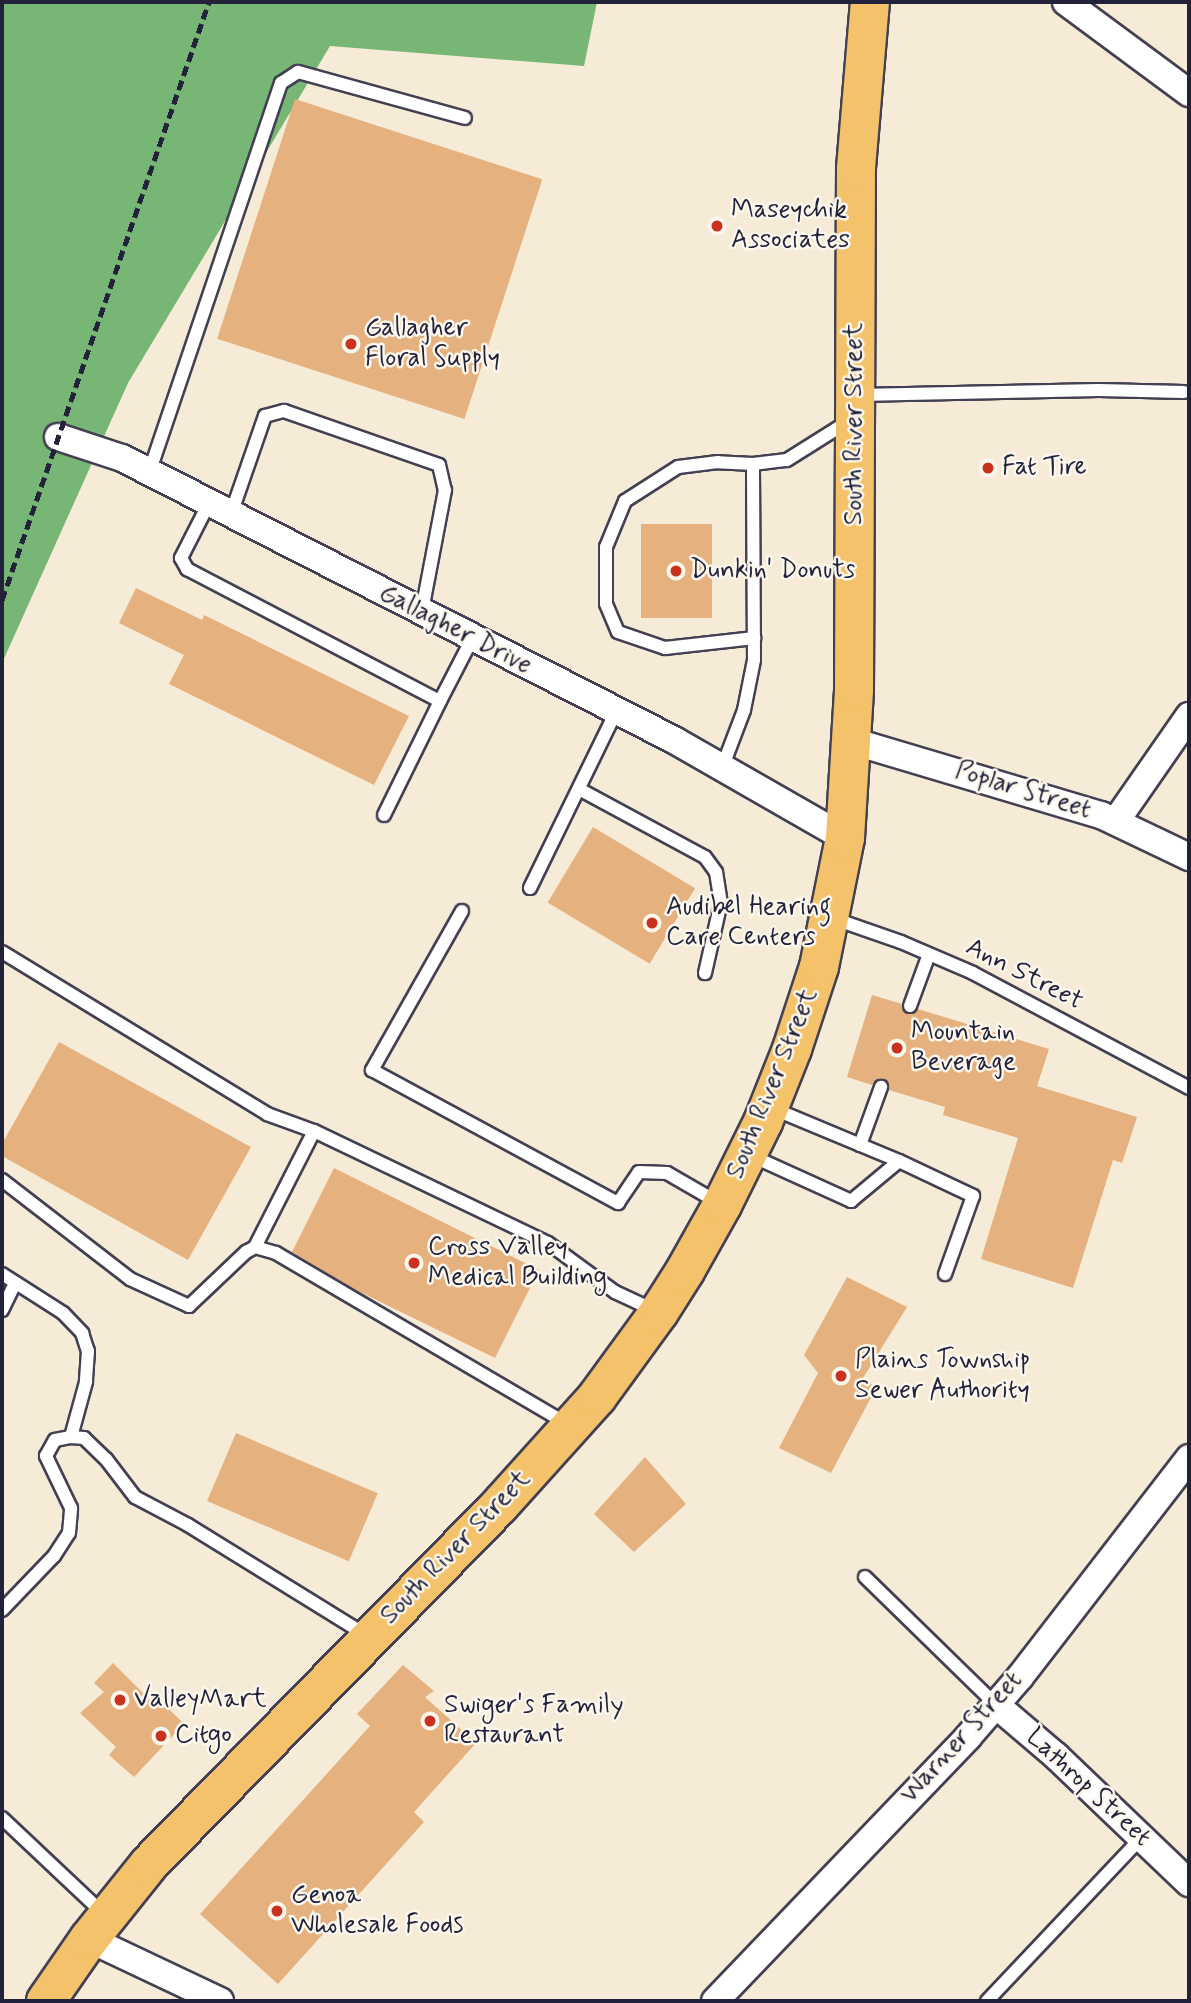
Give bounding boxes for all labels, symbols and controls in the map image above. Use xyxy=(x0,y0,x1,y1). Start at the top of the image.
place label: Maseychik Associates xyxy=(731,195,850,256)
marker: Maseychik Associates xyxy=(709,218,725,234)
place label: Gallagher Floral Supply xyxy=(365,313,501,374)
street label: South River Street xyxy=(839,323,871,525)
marker: Gallagher Floral Supply xyxy=(343,336,359,352)
place label: Fat Tire xyxy=(1002,452,1084,484)
marker: Fat Tire xyxy=(980,460,996,476)
place label: Dunkin' Donuts xyxy=(690,555,855,587)
marker: Dunkin' Donuts xyxy=(668,563,684,579)
street label: Gallagher Drive xyxy=(373,578,537,682)
street label: Poplar Street xyxy=(949,755,1097,827)
place label: Audibel Hearing Care Centers xyxy=(666,892,839,954)
marker: Audibel Hearing Care Centers xyxy=(644,915,660,931)
street label: Ann Street xyxy=(961,932,1087,1018)
street label: South River Street xyxy=(721,984,825,1184)
place label: Mountain Beverage xyxy=(911,1017,1016,1078)
marker: Mountain Beverage xyxy=(889,1040,905,1056)
place label: Cross Valley Medical Building xyxy=(428,1232,608,1294)
marker: Cross Valley Medical Building xyxy=(406,1255,422,1271)
place label: Plains Township Sewer Authority xyxy=(855,1345,1034,1406)
marker: Plains Township Sewer Authority xyxy=(833,1368,849,1384)
street label: South River Street xyxy=(374,1464,538,1632)
street label: Warner Street xyxy=(893,1664,1031,1812)
place label: ValleyMart xyxy=(134,1684,267,1716)
place label: Swiger's Family Restaurant xyxy=(444,1690,616,1752)
marker: ValleyMart xyxy=(112,1692,128,1708)
marker: Swiger's Family Restaurant xyxy=(422,1713,438,1729)
place label: Citgo xyxy=(175,1720,232,1752)
street label: Lathrop Street xyxy=(1017,1721,1159,1855)
marker: Citgo xyxy=(153,1728,169,1744)
place label: Genoa Wholesale Foods xyxy=(291,1880,464,1941)
marker: Genoa Wholesale Foods xyxy=(269,1903,285,1919)

